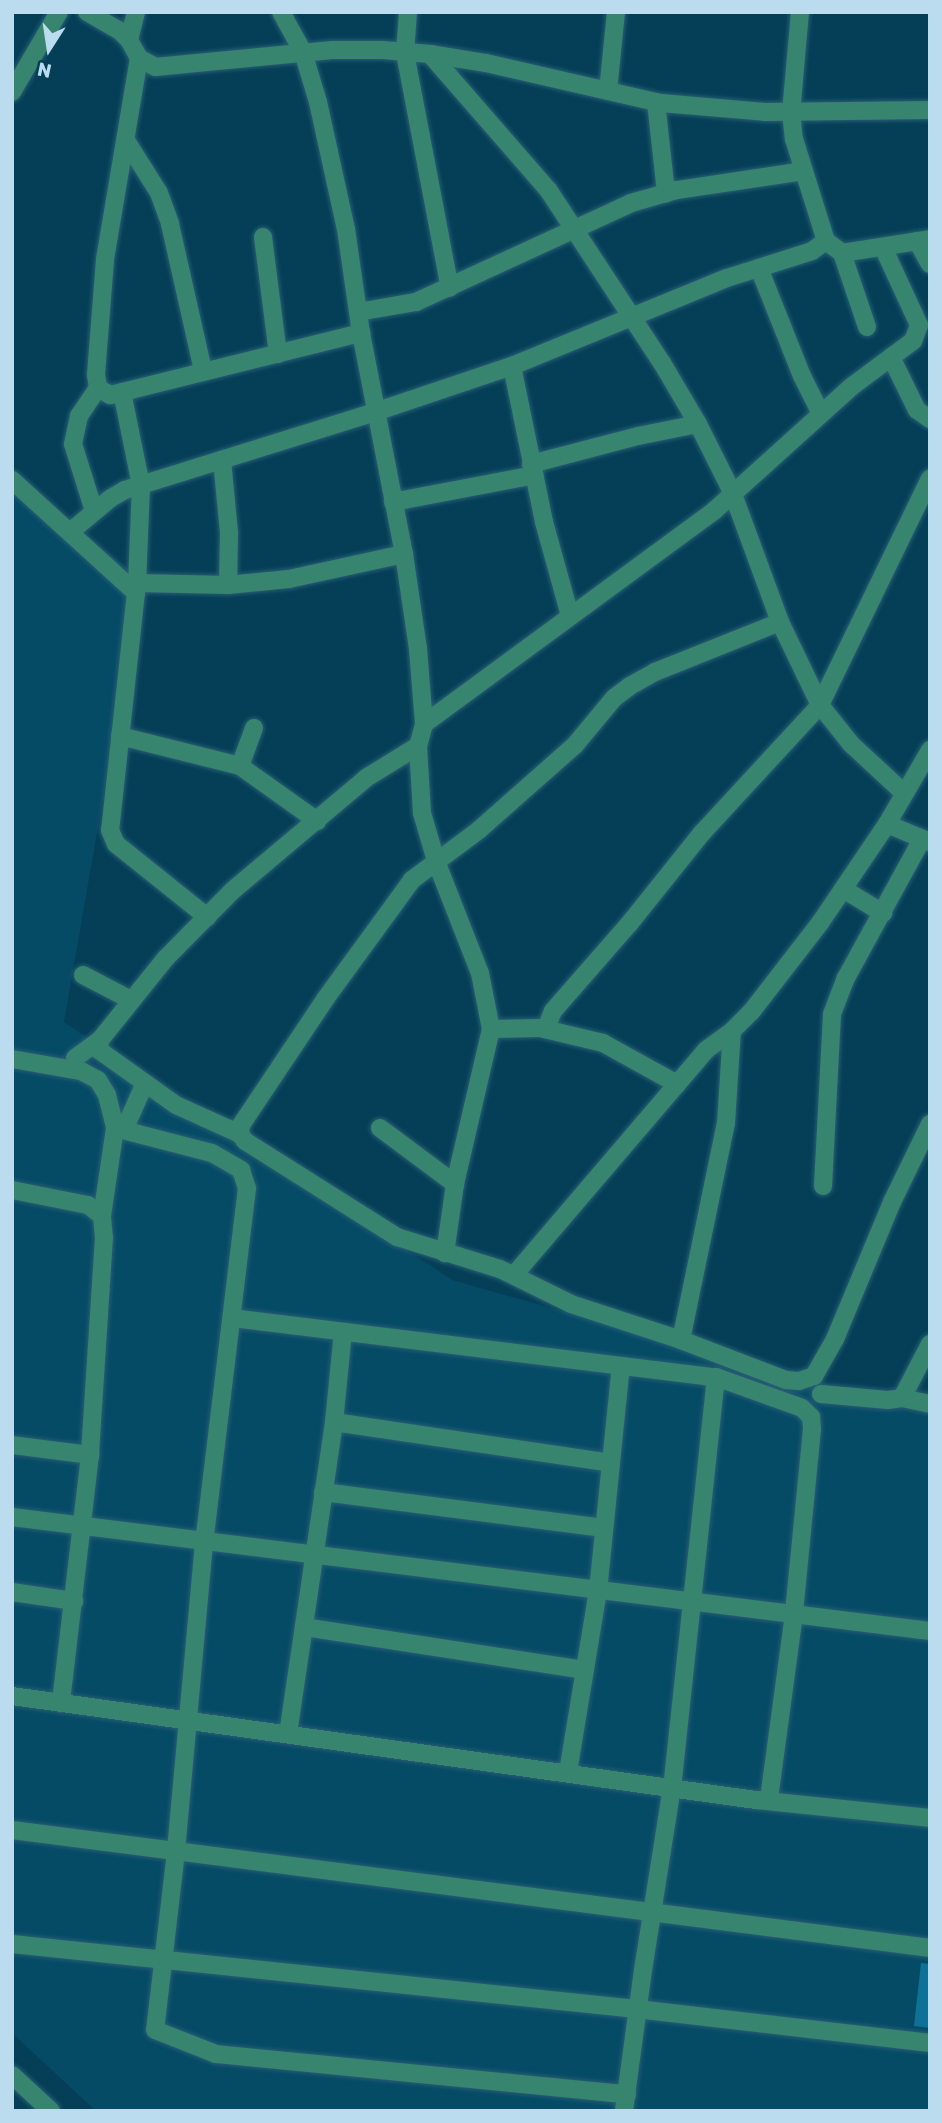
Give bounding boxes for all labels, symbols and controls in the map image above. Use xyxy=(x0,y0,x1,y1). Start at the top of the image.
north arrow xyxy=(14,14,84,84)
text: N xyxy=(35,57,54,83)

